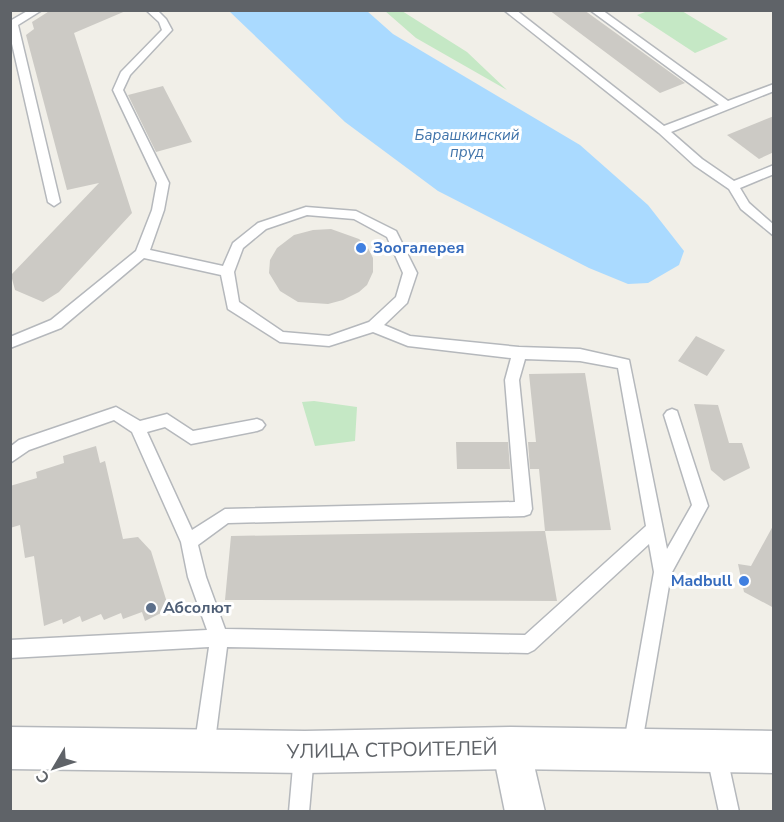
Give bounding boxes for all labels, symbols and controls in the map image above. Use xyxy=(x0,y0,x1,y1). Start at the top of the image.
water label: Барашкинский пруд xyxy=(415,125,520,162)
place label: Зоогалерея xyxy=(373,237,464,259)
marker: Зоогалерея xyxy=(354,241,368,255)
place label: Madbull xyxy=(671,570,732,592)
marker: Madbull xyxy=(737,574,751,588)
place label: Абсолют xyxy=(163,597,232,619)
marker: Абсолют xyxy=(144,601,158,615)
street label: УЛИЦА СТРОИТЕЛЕЙ xyxy=(285,735,498,765)
north arrow xyxy=(24,738,84,798)
text: С xyxy=(31,766,55,788)

